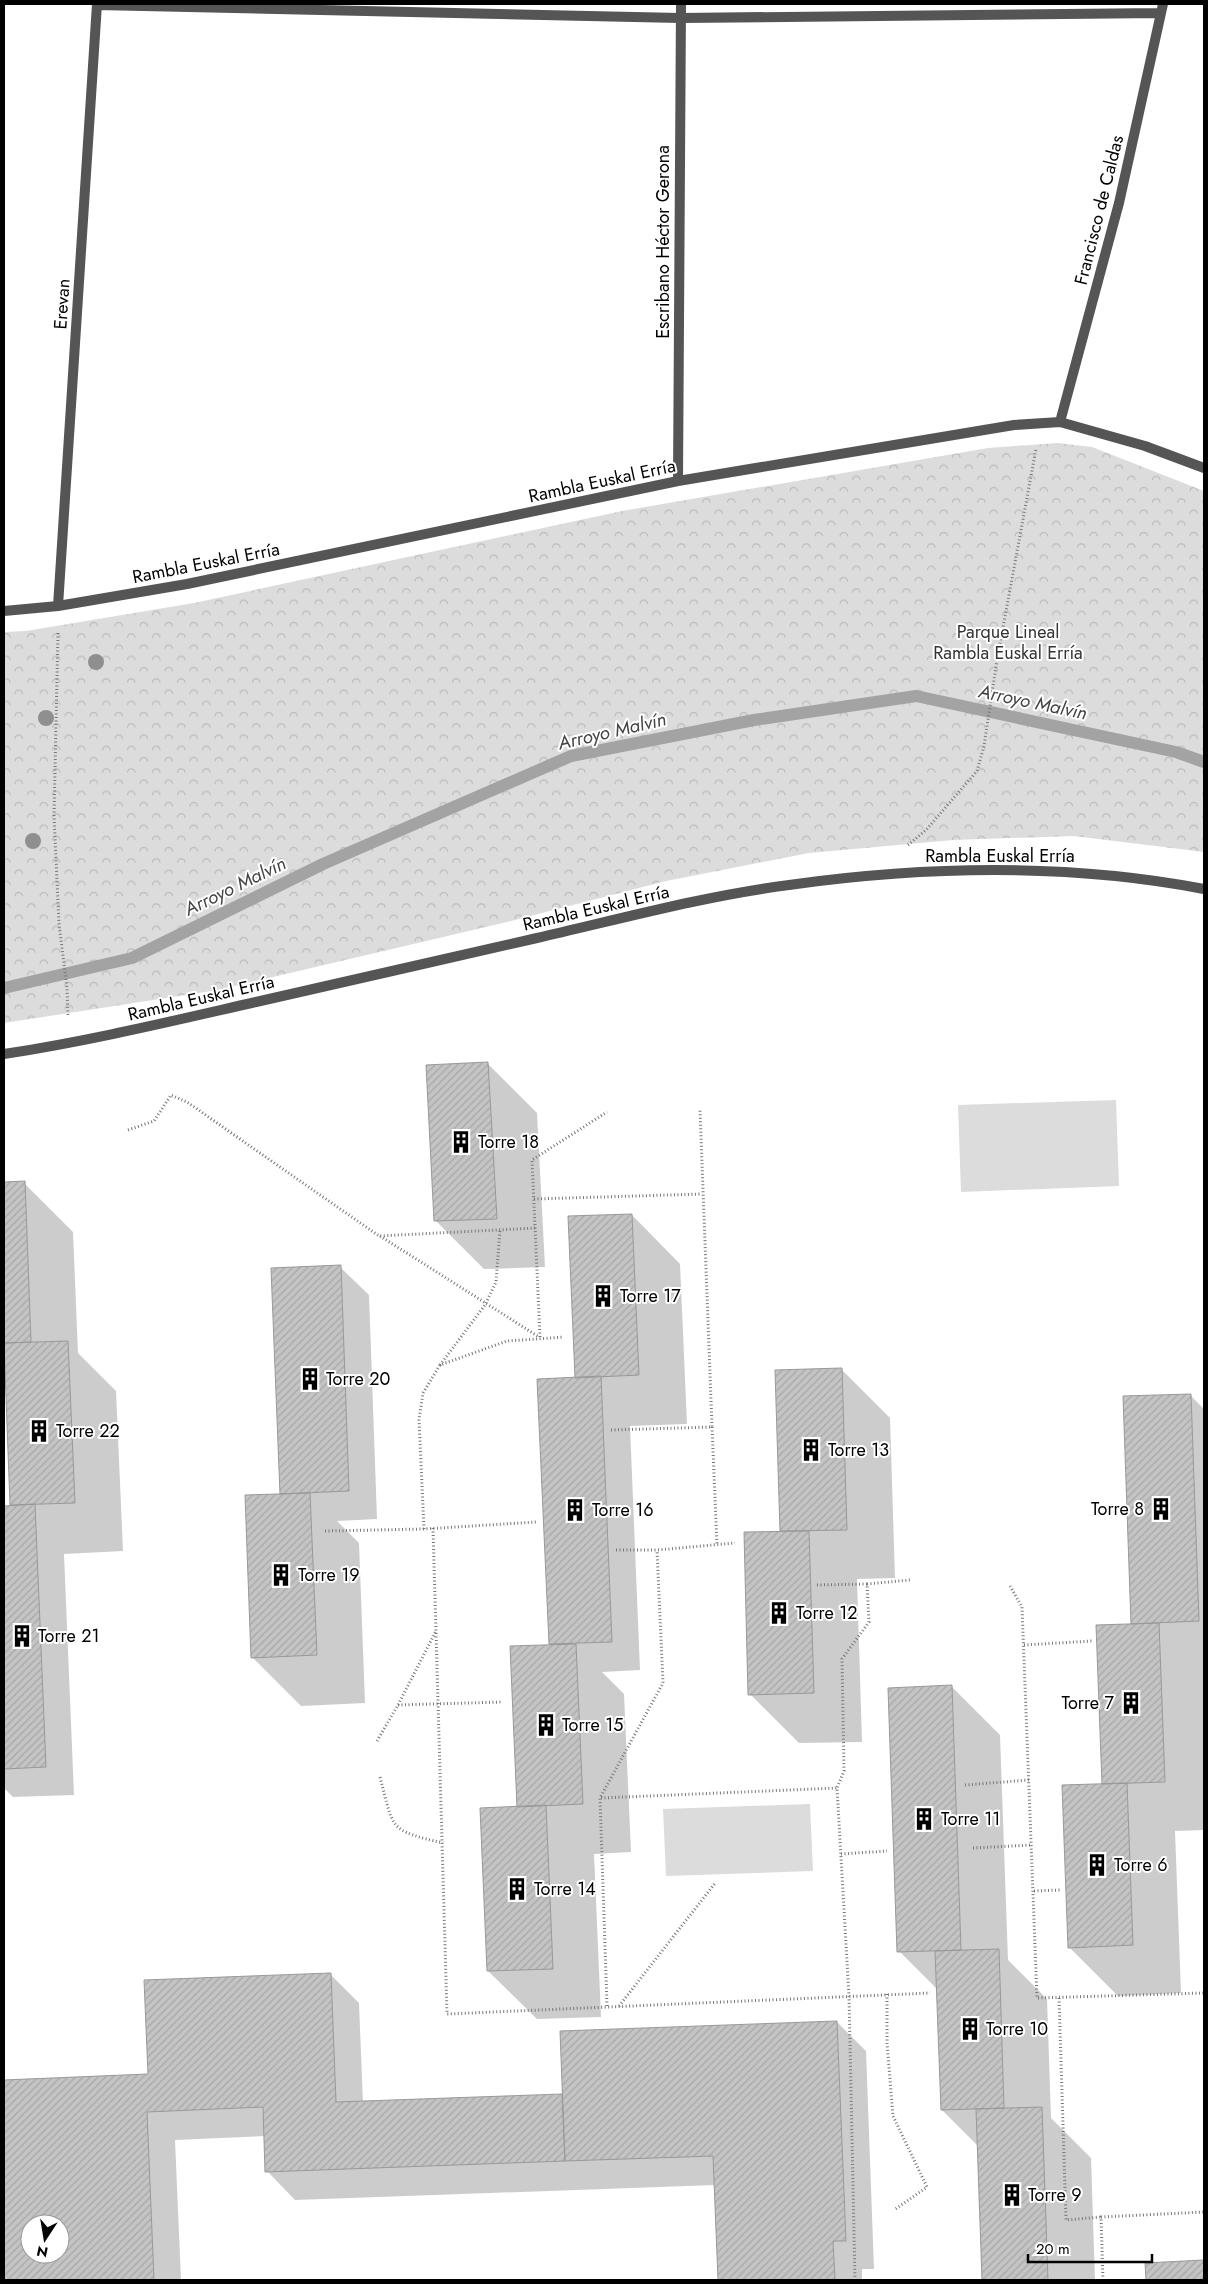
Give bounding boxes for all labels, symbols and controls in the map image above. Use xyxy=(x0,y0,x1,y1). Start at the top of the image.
street label: Francisco de Caldas xyxy=(1068,132,1130,288)
street label: Escribano Héctor Gerona xyxy=(650,145,676,339)
street label: Erevan xyxy=(47,278,77,330)
street label: Rambla Euskal Erría xyxy=(526,453,678,509)
street label: Rambla Euskal Erría xyxy=(130,536,282,590)
park label: Parque Lineal Rambla Euskal Erría xyxy=(933,619,1083,666)
water label: Arroyo Malvín xyxy=(975,677,1090,727)
water label: Arroyo Malvín xyxy=(554,705,669,757)
street label: Rambla Euskal Erría xyxy=(925,843,1075,869)
water label: Arroyo Malvín xyxy=(179,850,290,923)
street label: Rambla Euskal Erría xyxy=(520,879,672,937)
street label: Rambla Euskal Erría xyxy=(125,969,277,1027)
building icon: Torre 18 xyxy=(448,1129,474,1155)
place label: Torre 18 xyxy=(478,1129,539,1155)
building icon: Torre 17 xyxy=(590,1283,616,1309)
place label: Torre 17 xyxy=(620,1283,681,1309)
building icon: Torre 20 xyxy=(297,1366,323,1392)
place label: Torre 20 xyxy=(326,1366,390,1392)
building icon: Torre 22 xyxy=(26,1418,52,1444)
place label: Torre 22 xyxy=(56,1418,120,1444)
building icon: Torre 13 xyxy=(798,1437,824,1463)
place label: Torre 13 xyxy=(828,1437,889,1463)
place label: Torre 8 xyxy=(1091,1496,1144,1522)
building icon: Torre 8 xyxy=(1148,1496,1174,1522)
building icon: Torre 16 xyxy=(562,1497,588,1523)
place label: Torre 16 xyxy=(592,1497,654,1523)
building icon: Torre 19 xyxy=(268,1562,294,1588)
place label: Torre 19 xyxy=(298,1562,360,1588)
building icon: Torre 12 xyxy=(766,1600,792,1626)
place label: Torre 12 xyxy=(796,1600,858,1626)
building icon: Torre 21 xyxy=(9,1623,35,1649)
place label: Torre 21 xyxy=(38,1623,100,1649)
place label: Torre 7 xyxy=(1061,1690,1115,1716)
building icon: Torre 7 xyxy=(1118,1690,1144,1716)
building icon: Torre 15 xyxy=(533,1712,559,1738)
place label: Torre 15 xyxy=(562,1712,623,1738)
building icon: Torre 11 xyxy=(911,1806,937,1832)
place label: Torre 11 xyxy=(941,1806,1000,1832)
building icon: Torre 6 xyxy=(1084,1852,1110,1878)
place label: Torre 6 xyxy=(1114,1852,1168,1878)
building icon: Torre 14 xyxy=(504,1876,530,1902)
place label: Torre 14 xyxy=(534,1876,596,1902)
building icon: Torre 10 xyxy=(957,2016,983,2042)
place label: Torre 10 xyxy=(986,2016,1048,2042)
building icon: Torre 9 xyxy=(999,2182,1025,2208)
place label: Torre 9 xyxy=(1028,2182,1082,2208)
north arrow xyxy=(20,2214,70,2264)
scale bar xyxy=(1028,2232,1152,2264)
text: 20 m xyxy=(1036,2238,1070,2260)
text: N xyxy=(35,2241,50,2263)

